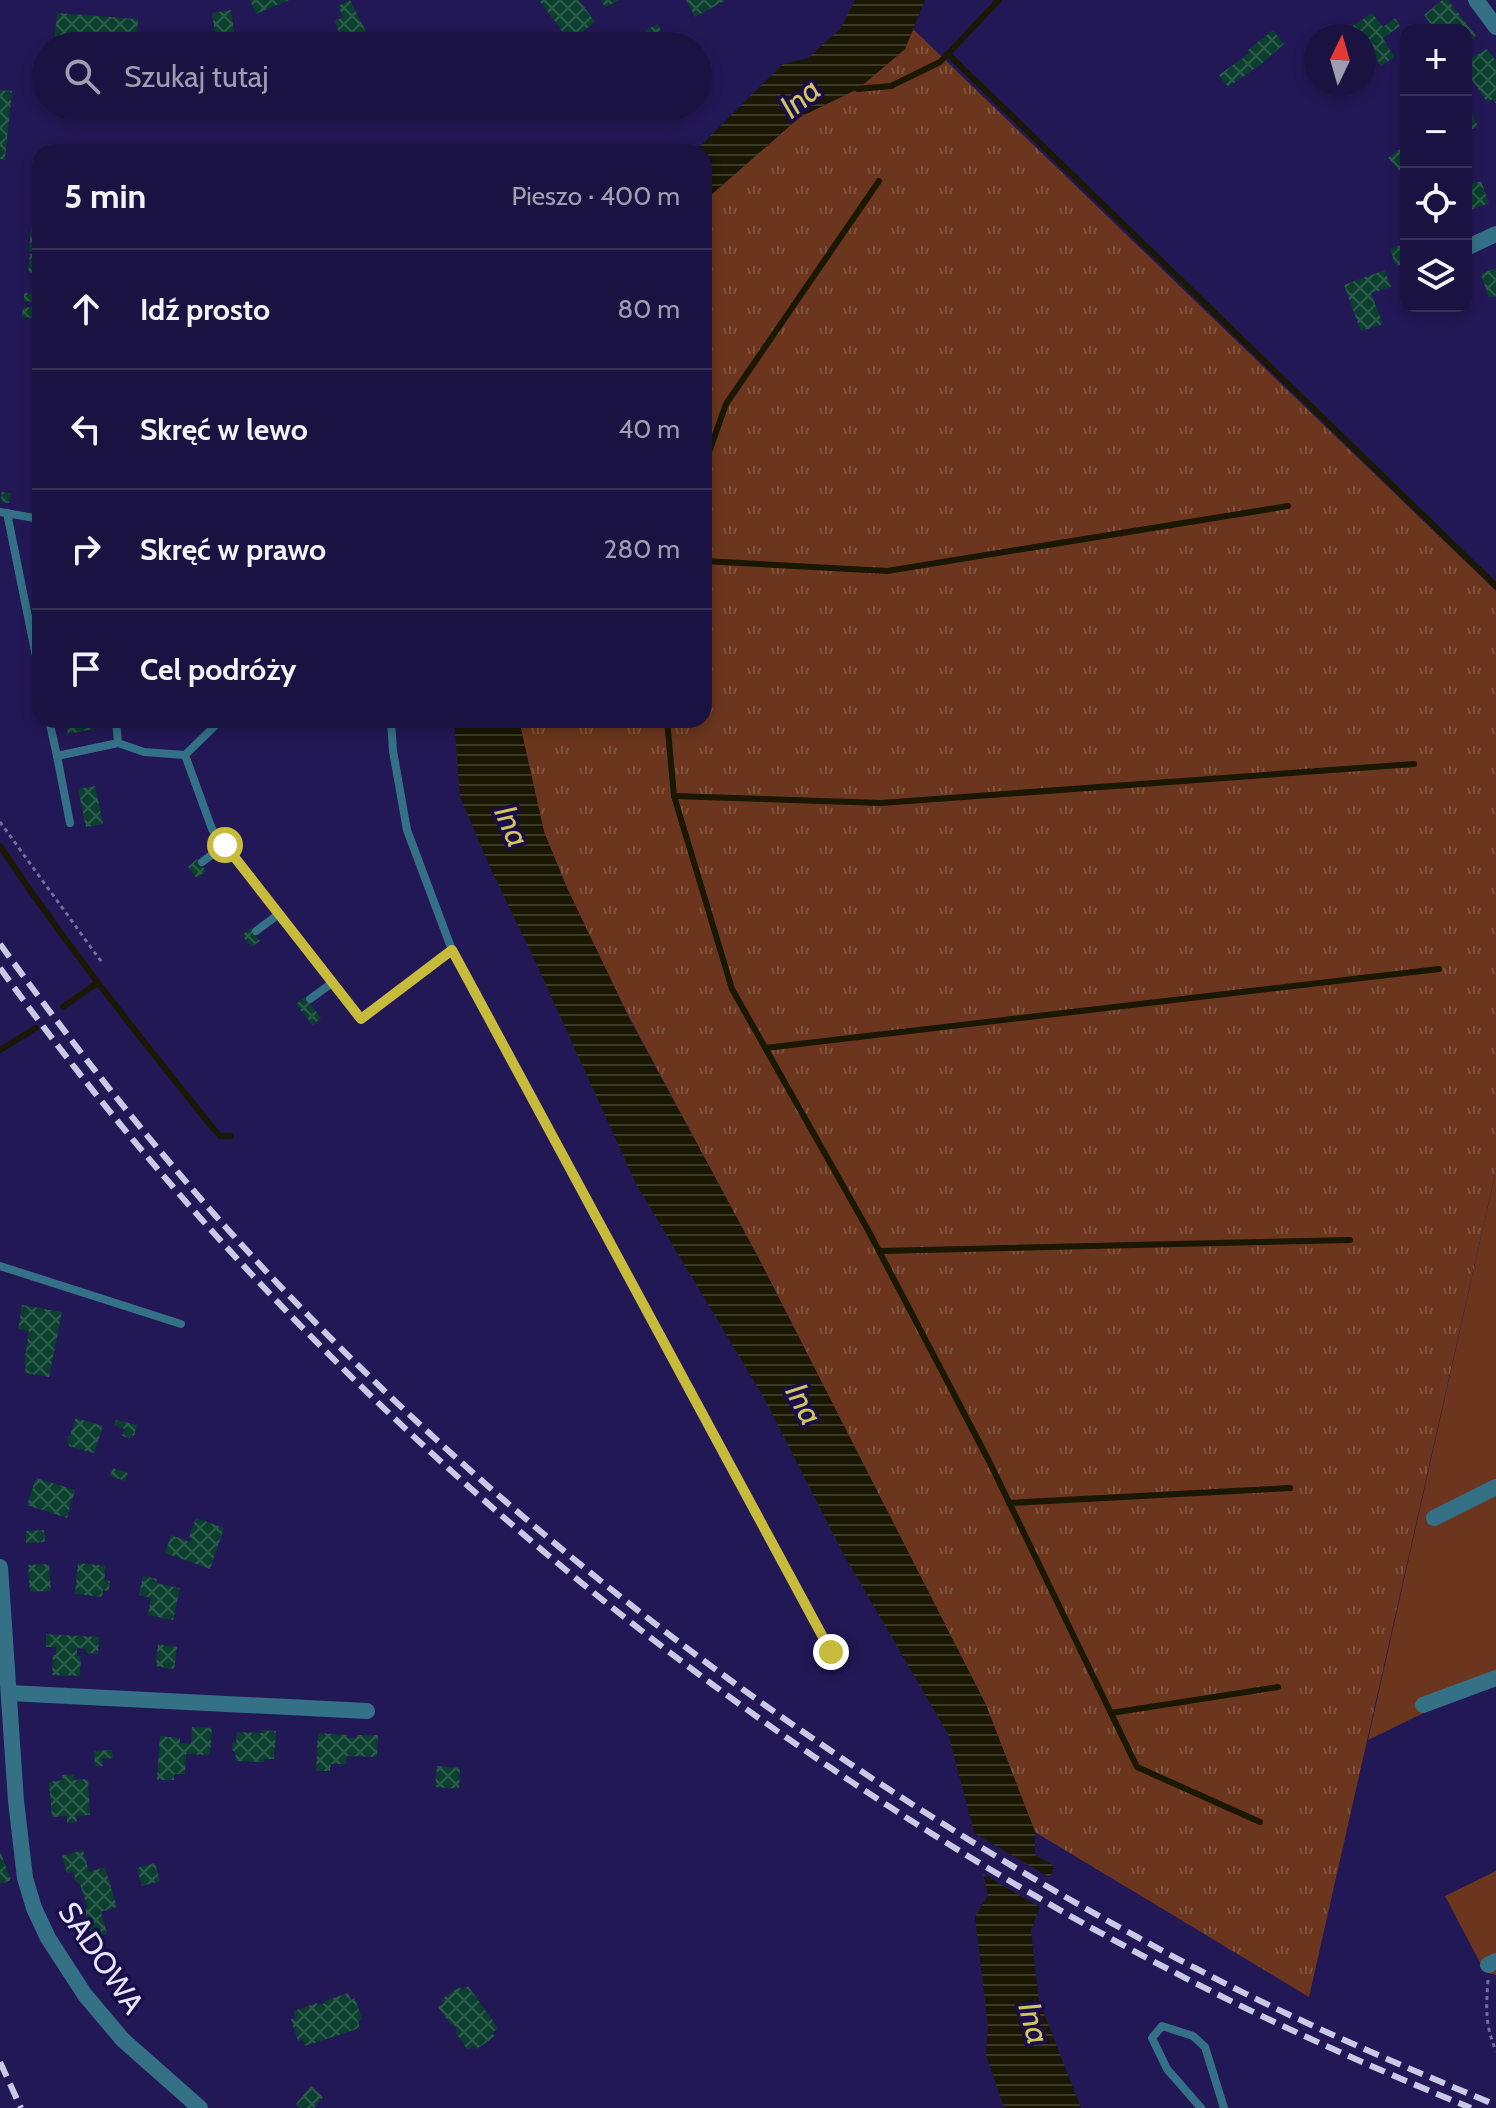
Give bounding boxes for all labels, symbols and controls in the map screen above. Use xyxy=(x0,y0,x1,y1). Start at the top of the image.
north arrow xyxy=(1304,24,1376,96)
map controls xyxy=(1400,24,1472,312)
button: + xyxy=(1400,24,1472,96)
search box xyxy=(32,32,712,120)
icon: search xyxy=(60,54,104,98)
text: Szukaj tutaj xyxy=(124,58,269,95)
water label: Ina xyxy=(771,69,828,126)
button: − xyxy=(1400,96,1472,168)
button: locate xyxy=(1400,168,1472,240)
text: 5 min xyxy=(64,175,146,217)
text: Pieszo · 400 m xyxy=(512,180,680,212)
button: layers xyxy=(1400,240,1472,312)
icon: ahead xyxy=(64,287,108,331)
text: Idź prosto xyxy=(140,291,270,328)
text: 80 m xyxy=(617,293,680,325)
icon: left xyxy=(64,407,108,451)
text: Skręć w lewo xyxy=(140,411,308,448)
text: 40 m xyxy=(618,413,680,445)
icon: right xyxy=(64,527,108,571)
text: Skręć w prawo xyxy=(140,531,326,568)
text: 280 m xyxy=(604,533,680,565)
icon: arrive xyxy=(64,647,108,691)
text: Cel podróży xyxy=(140,651,296,688)
water label: Ina xyxy=(486,799,539,853)
route start xyxy=(207,827,243,863)
water label: Ina xyxy=(777,1376,831,1431)
route end xyxy=(813,1634,849,1670)
street label: SADOWA xyxy=(51,1895,152,2021)
water label: Ina xyxy=(1010,1998,1059,2048)

